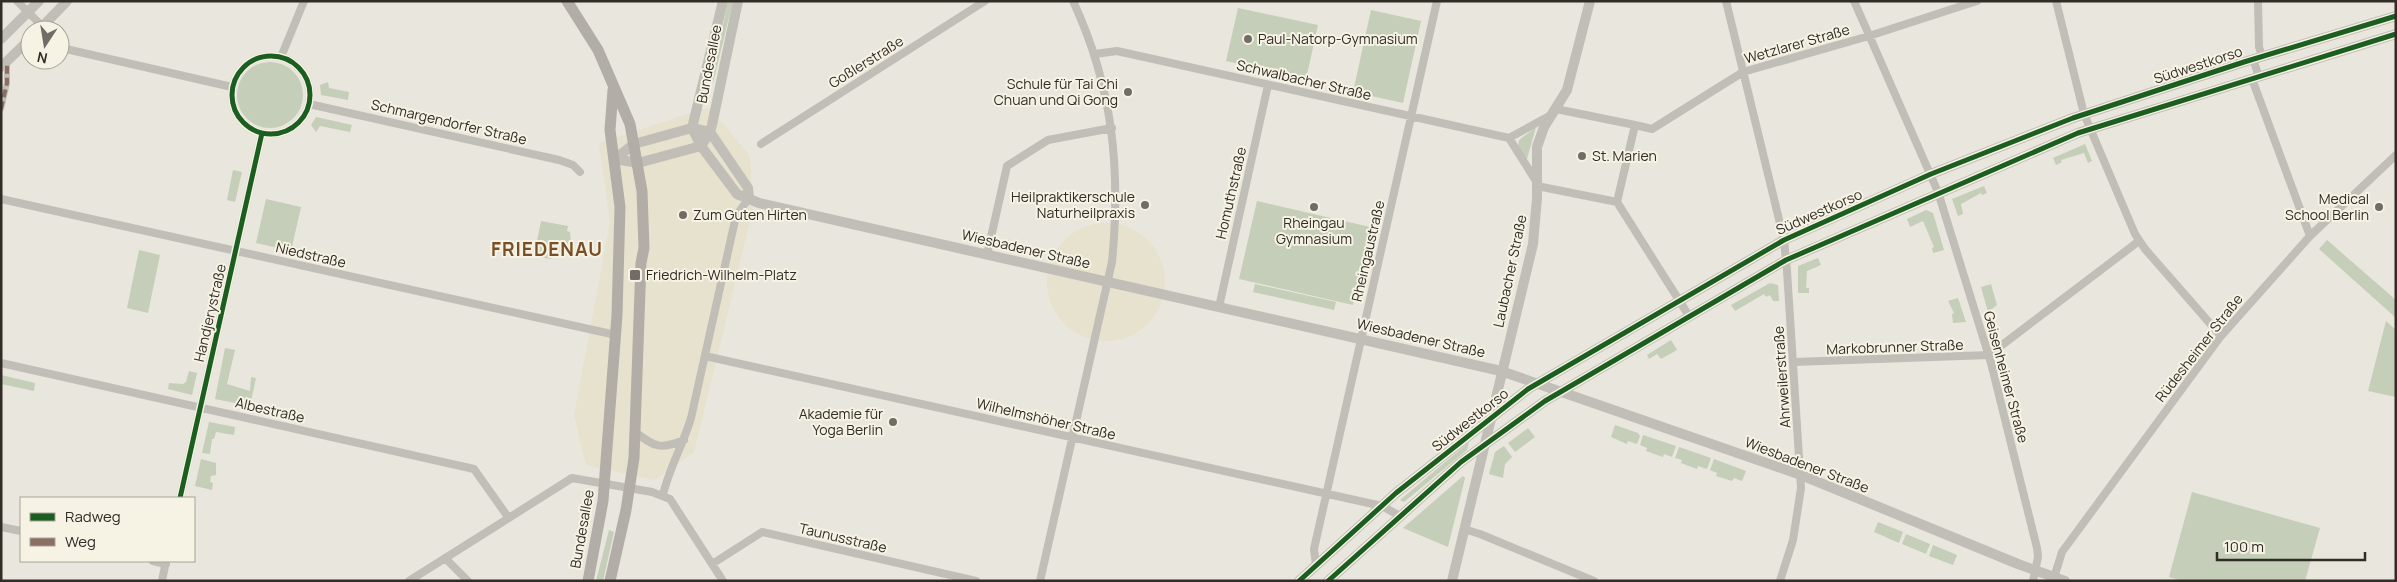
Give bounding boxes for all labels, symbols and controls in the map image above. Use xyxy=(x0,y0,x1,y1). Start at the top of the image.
street label: Wetzlarer Straße xyxy=(1742,19,1852,68)
north arrow xyxy=(20,20,70,70)
street label: Bundesallee xyxy=(692,23,725,105)
place label: Paul-Natorp-Gymnasium xyxy=(1258,29,1418,48)
street label: Goßlerstraße xyxy=(825,31,907,92)
marker: Paul-Natorp-Gymnasium xyxy=(1242,33,1254,45)
street label: Südwestkorso xyxy=(2151,41,2245,88)
text: N xyxy=(35,48,49,69)
street label: Schwalbacher Straße xyxy=(1235,55,1373,104)
place label: Schule für Tai Chi Chuan und Qi Gong xyxy=(994,74,1118,109)
marker: Schule für Tai Chi Chuan und Qi Gong xyxy=(1122,86,1134,98)
street label: Schmargendorfer Straße xyxy=(369,94,529,149)
street label: Homuthstraße xyxy=(1211,145,1250,241)
place label: St. Marien xyxy=(1592,146,1657,165)
marker: St. Marien xyxy=(1576,150,1588,162)
street label: Südwestkorso xyxy=(1773,184,1865,239)
place label: Heilpraktikerschule Naturheilpraxis xyxy=(1011,187,1135,222)
place label: Medical School Berlin xyxy=(2285,189,2369,224)
street label: Rheingaustraße xyxy=(1347,198,1388,303)
marker: Heilpraktikerschule Naturheilpraxis xyxy=(1139,199,1151,211)
marker: Rheingau Gymnasium xyxy=(1308,201,1320,213)
marker: Medical School Berlin xyxy=(2373,201,2385,213)
place label: Zum Guten Hirten xyxy=(693,205,807,224)
marker: Zum Guten Hirten xyxy=(677,209,689,221)
place label: Rheingau Gymnasium xyxy=(1276,213,1352,248)
street label: Laubacher Straße xyxy=(1488,213,1531,329)
street label: Wiesbadener Straße xyxy=(960,224,1092,273)
district label: FRIEDENAU xyxy=(491,236,603,262)
street label: Niedstraße xyxy=(274,237,348,272)
street label: Handjerystraße xyxy=(189,262,230,364)
place label: Friedrich-Wilhelm-Platz xyxy=(646,265,797,284)
marker: Friedrich-Wilhelm-Platz xyxy=(628,268,642,282)
street label: Rüdesheimer Straße xyxy=(2151,290,2247,406)
street label: Geisenheimer Straße xyxy=(1980,309,2033,445)
street label: Wiesbadener Straße xyxy=(1355,313,1487,362)
street label: Ahrweilerstraße xyxy=(1768,325,1795,429)
street label: Markobrunner Straße xyxy=(1826,335,1964,358)
street label: Südwestkorso xyxy=(1427,384,1512,456)
street label: Albestraße xyxy=(234,392,307,427)
street label: Wilhelmshöher Straße xyxy=(974,393,1118,444)
place label: Akademie für Yoga Berlin xyxy=(799,404,883,439)
marker: Akademie für Yoga Berlin xyxy=(887,416,899,428)
street label: Wiesbadener Straße xyxy=(1742,432,1872,497)
street label: Bundesallee xyxy=(565,488,598,570)
legend xyxy=(20,497,195,562)
text: Radweg xyxy=(65,506,121,527)
street label: Taunusstraße xyxy=(797,518,889,557)
scale bar xyxy=(2217,530,2364,562)
text: Weg xyxy=(65,531,96,552)
text: 100 m xyxy=(2224,536,2264,557)

